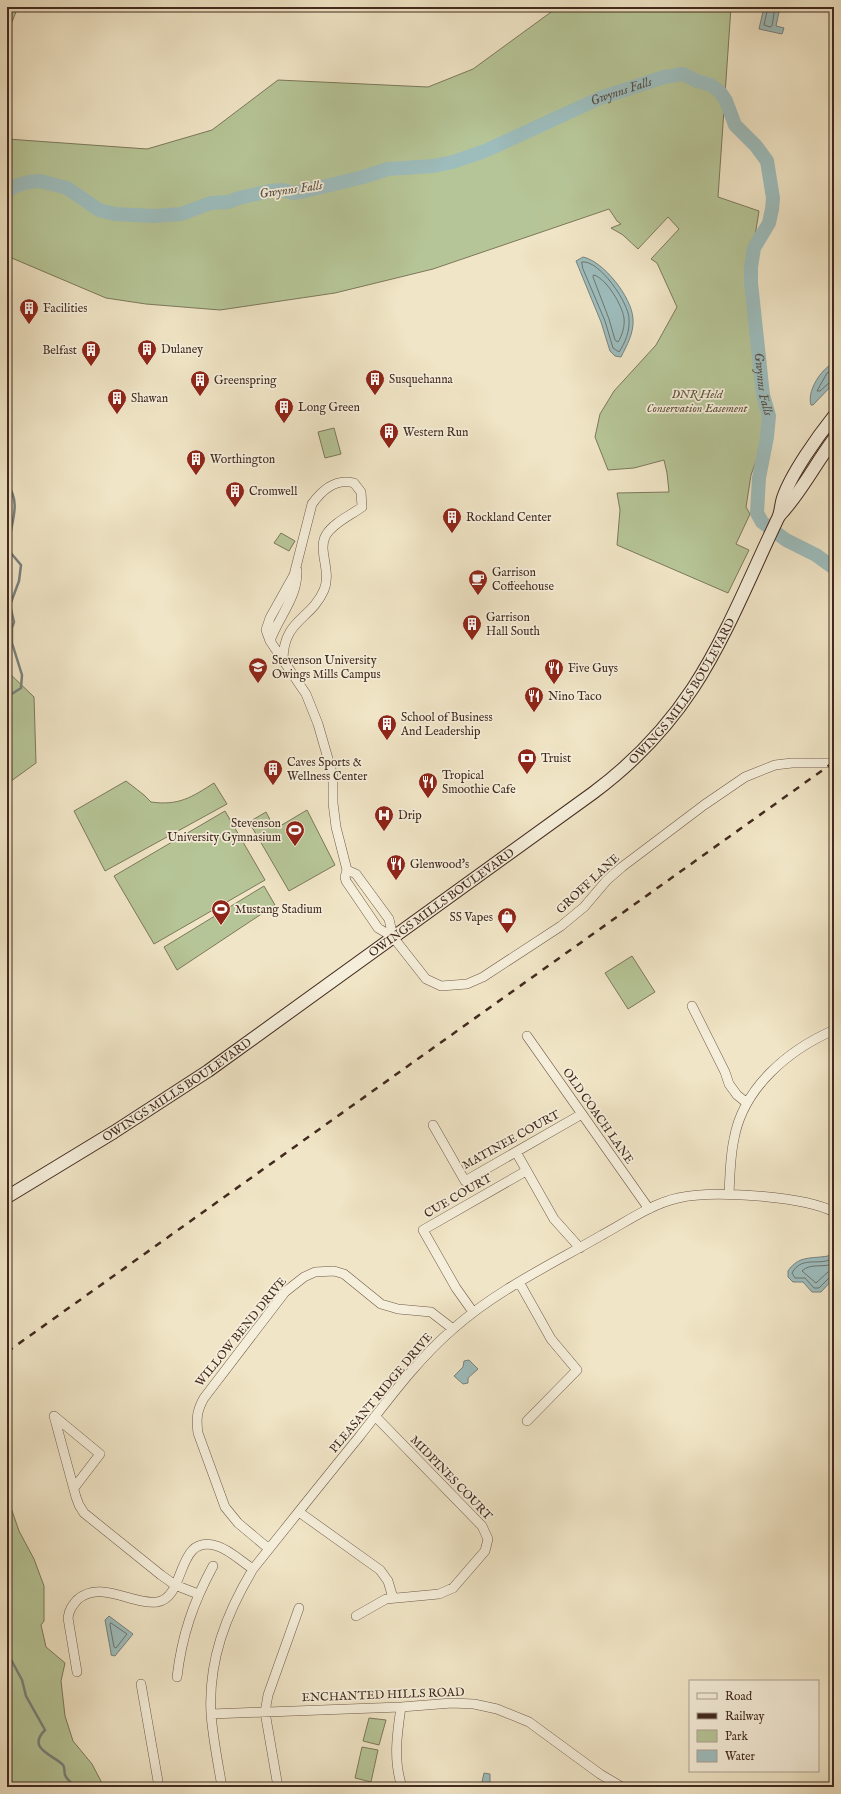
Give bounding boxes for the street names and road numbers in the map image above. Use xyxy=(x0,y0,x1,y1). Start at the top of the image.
street label: OWINGS MILLS BOULEVARD xyxy=(625,615,738,767)
street label: OWINGS MILLS BOULEVARD xyxy=(365,845,517,960)
street label: GROFF LANE xyxy=(553,851,623,917)
street label: OWINGS MILLS BOULEVARD xyxy=(100,1034,255,1145)
street label: OLD COACH LANE xyxy=(559,1065,637,1167)
street label: MATINEE COURT xyxy=(460,1107,562,1173)
street label: CUE COURT xyxy=(421,1170,495,1221)
street label: WILLOW BEND DRIVE xyxy=(192,1274,290,1390)
street label: PLEASANT RIDGE DRIVE xyxy=(326,1330,436,1456)
street label: MIDPINES COURT xyxy=(407,1433,495,1524)
street label: ENCHANTED HILLS ROAD xyxy=(301,1685,465,1705)

